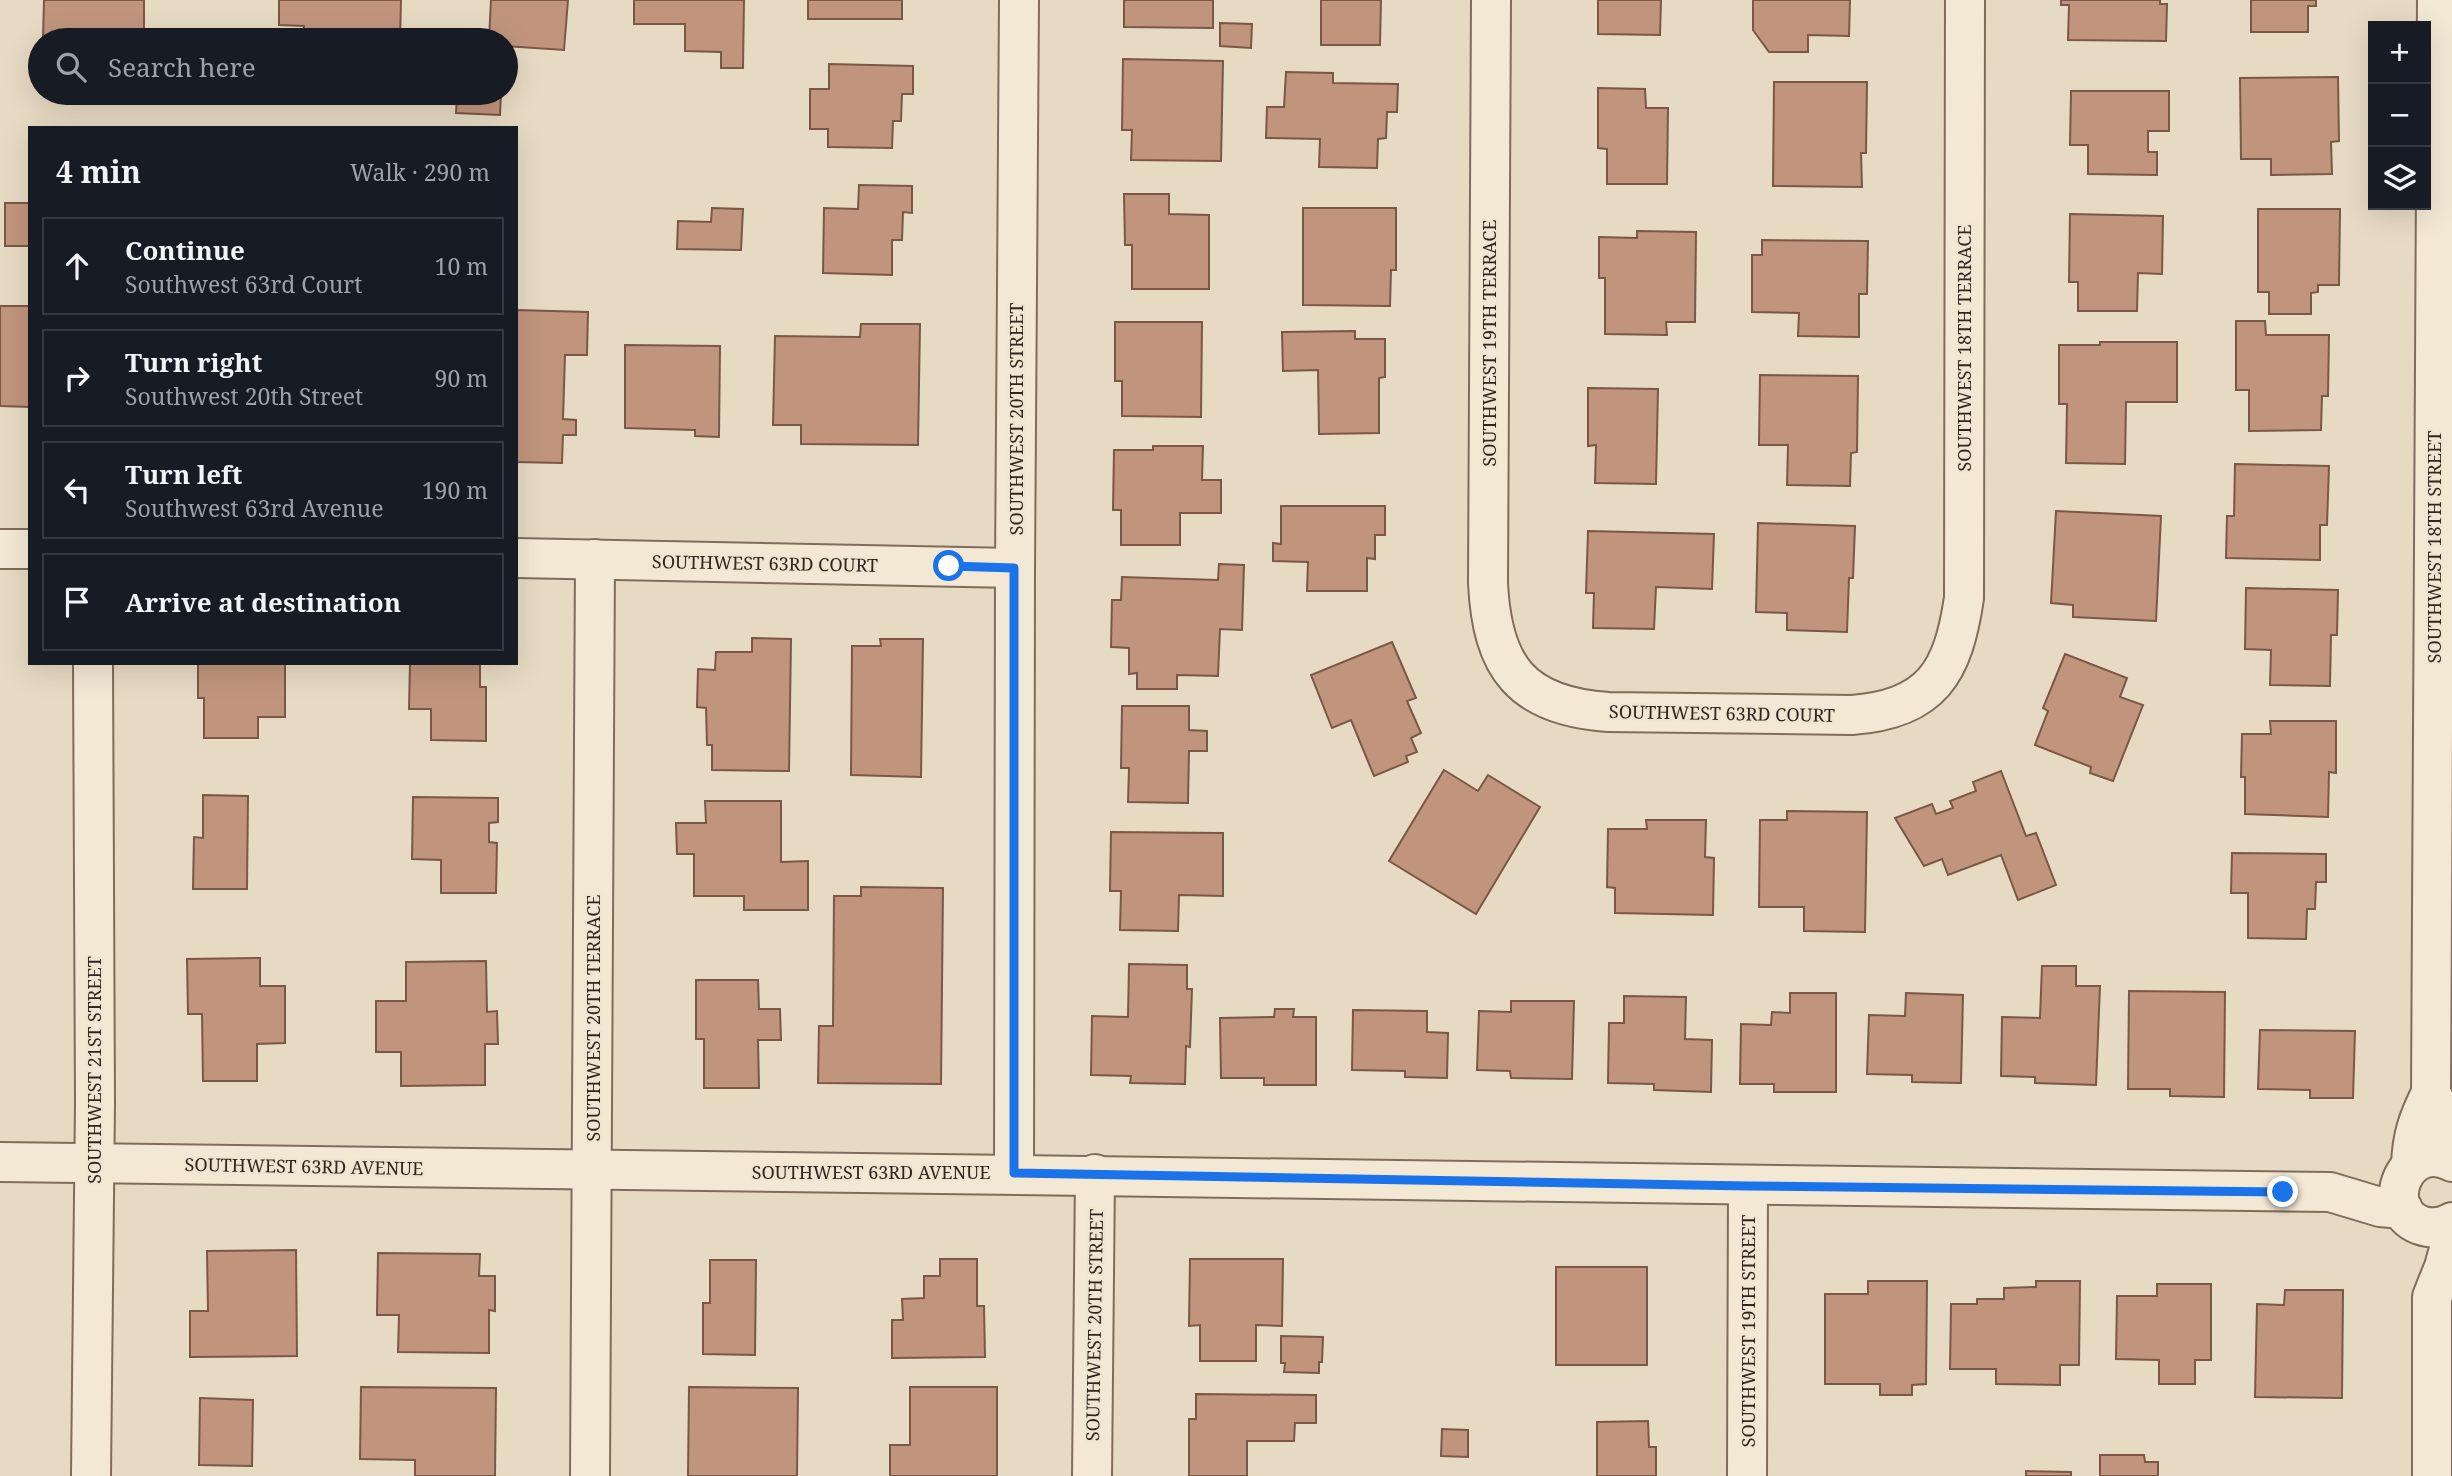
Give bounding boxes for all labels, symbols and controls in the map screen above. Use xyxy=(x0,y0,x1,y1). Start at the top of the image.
map controls xyxy=(2368,21,2431,210)
button: + xyxy=(2368,21,2431,84)
search box xyxy=(28,28,518,105)
icon: search xyxy=(52,48,90,86)
text: Search here xyxy=(108,49,256,85)
button: − xyxy=(2368,84,2431,147)
button: layers xyxy=(2368,147,2431,210)
text: 4 min xyxy=(56,151,141,192)
text: Walk · 290 m xyxy=(350,156,490,188)
street label: SOUTHWEST 19TH TERRACE xyxy=(1477,219,1501,467)
street label: SOUTHWEST 18TH TERRACE xyxy=(1952,224,1976,472)
text: Continue xyxy=(125,232,245,268)
icon: ahead xyxy=(58,247,96,285)
text: 10 m xyxy=(435,250,488,282)
text: Southwest 63rd Court xyxy=(125,268,362,300)
street label: SOUTHWEST 20TH STREET xyxy=(1004,303,1028,535)
text: Turn right xyxy=(125,344,262,380)
icon: right xyxy=(58,359,96,397)
text: 90 m xyxy=(435,362,488,394)
text: Southwest 20th Street xyxy=(125,380,363,412)
street label: SOUTHWEST 18TH STREET xyxy=(2422,431,2446,663)
text: Turn left xyxy=(125,456,242,492)
icon: left xyxy=(58,471,96,509)
text: 190 m xyxy=(422,474,488,506)
text: Southwest 63rd Avenue xyxy=(125,492,384,524)
street label: SOUTHWEST 63RD COURT xyxy=(652,549,878,577)
route start xyxy=(933,550,964,581)
icon: arrive xyxy=(58,583,96,621)
text: Arrive at destination xyxy=(125,584,401,620)
street label: SOUTHWEST 63RD COURT xyxy=(1609,699,1835,727)
street label: SOUTHWEST 20TH TERRACE xyxy=(581,894,605,1142)
street label: SOUTHWEST 21ST STREET xyxy=(82,956,106,1184)
street label: SOUTHWEST 63RD AVENUE xyxy=(184,1152,424,1180)
street label: SOUTHWEST 63RD AVENUE xyxy=(752,1160,990,1184)
route end xyxy=(2267,1176,2298,1207)
street label: SOUTHWEST 20TH STREET xyxy=(1080,1209,1108,1441)
street label: SOUTHWEST 19TH STREET xyxy=(1736,1215,1760,1447)

